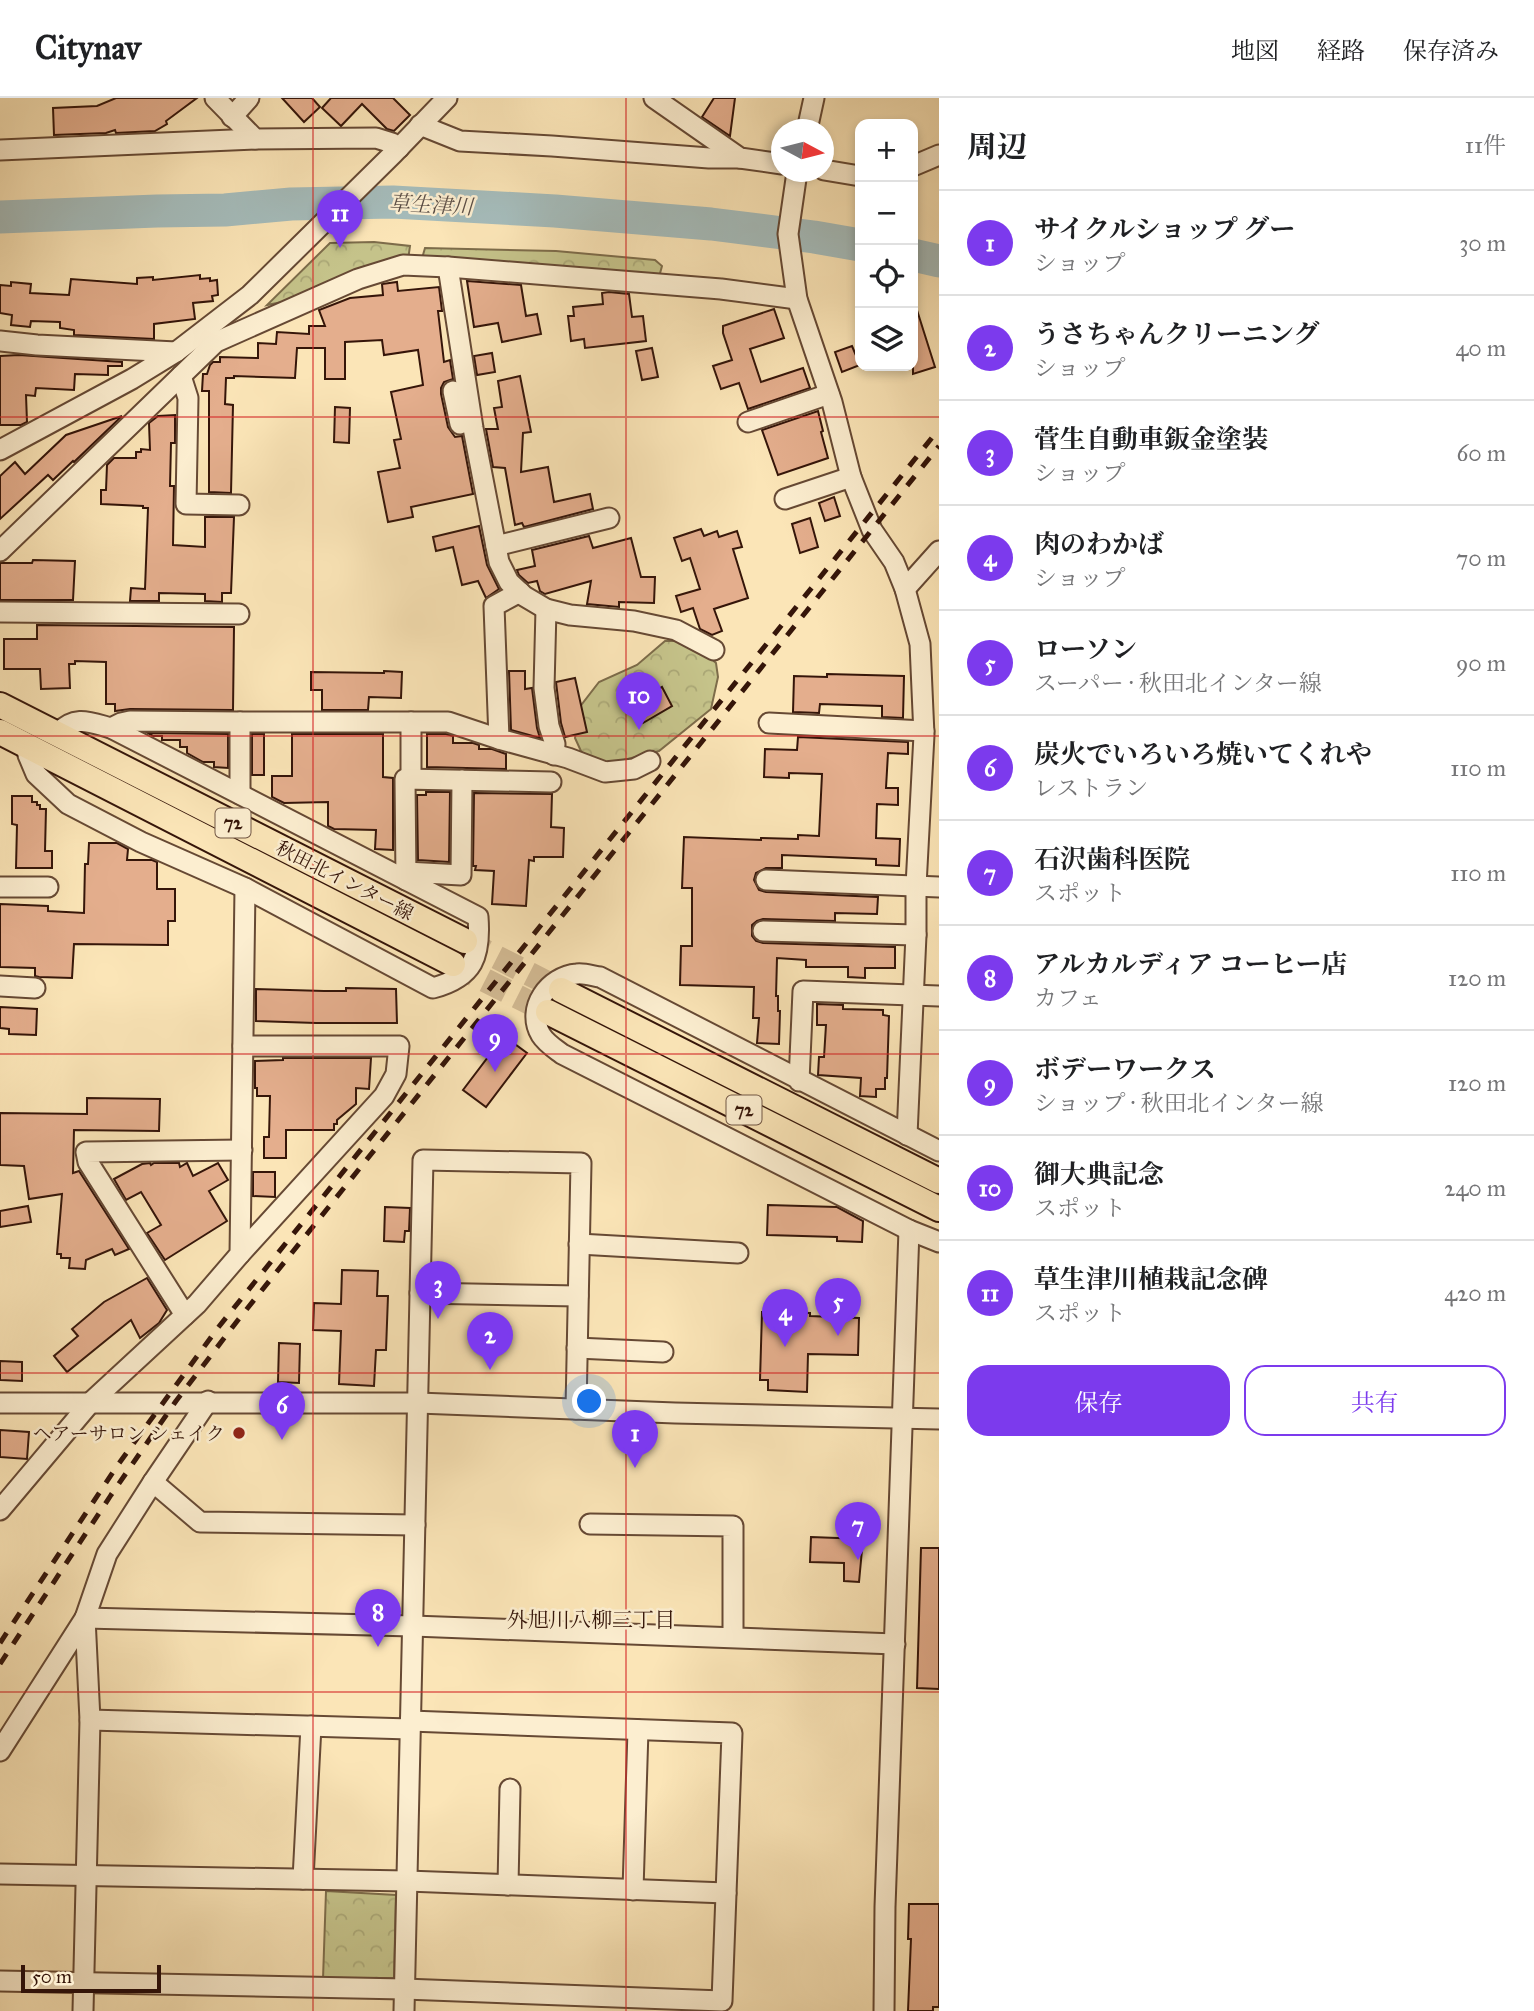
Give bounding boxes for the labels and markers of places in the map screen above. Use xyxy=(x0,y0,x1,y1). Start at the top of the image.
pin: 11 xyxy=(317,190,363,248)
pin: 10 xyxy=(616,672,662,730)
pin: 9 xyxy=(472,1014,518,1072)
pin: 3 xyxy=(415,1261,461,1319)
pin: 5 xyxy=(815,1278,861,1336)
pin: 4 xyxy=(762,1289,808,1347)
pin: 2 xyxy=(467,1312,513,1370)
pin: 6 xyxy=(259,1382,305,1440)
pin: 1 xyxy=(612,1410,658,1468)
place label: ヘアーサロン シェイク xyxy=(33,1422,225,1445)
marker: ヘアーサロン シェイク xyxy=(231,1425,247,1441)
pin: 7 xyxy=(835,1502,881,1560)
pin: 8 xyxy=(355,1589,401,1647)

